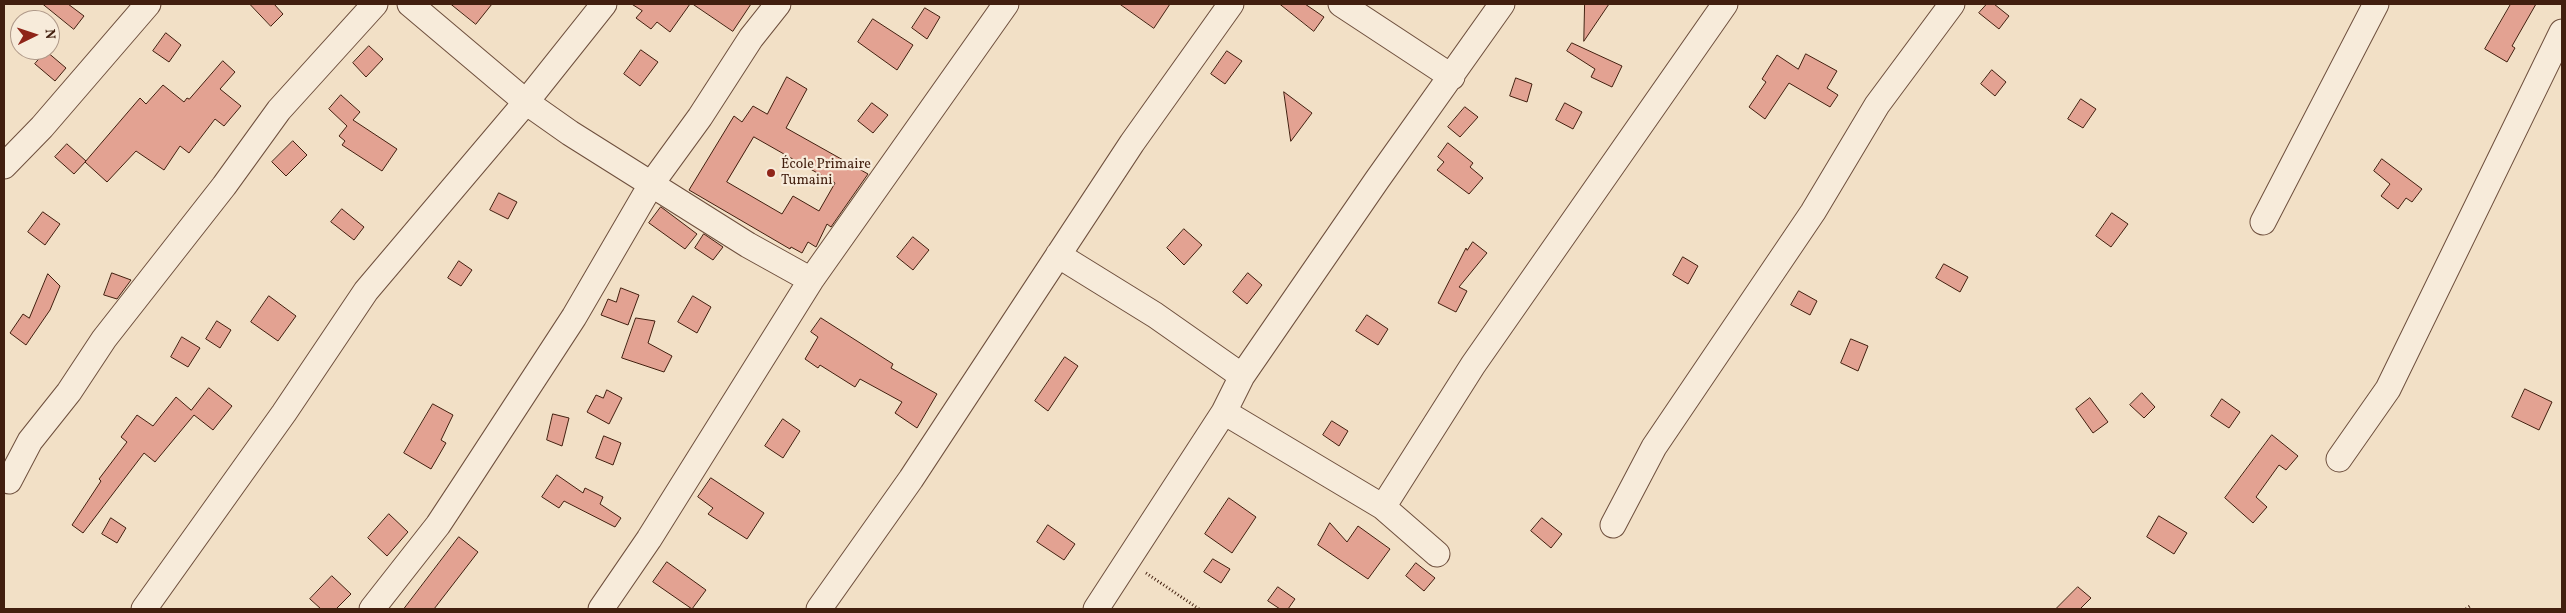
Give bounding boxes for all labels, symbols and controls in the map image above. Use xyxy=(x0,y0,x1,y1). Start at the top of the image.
north arrow xyxy=(10,10,60,60)
text: N xyxy=(40,28,59,40)
place label: École Primaire Tumaini xyxy=(781,157,871,190)
marker: École Primaire Tumaini xyxy=(765,167,777,179)

